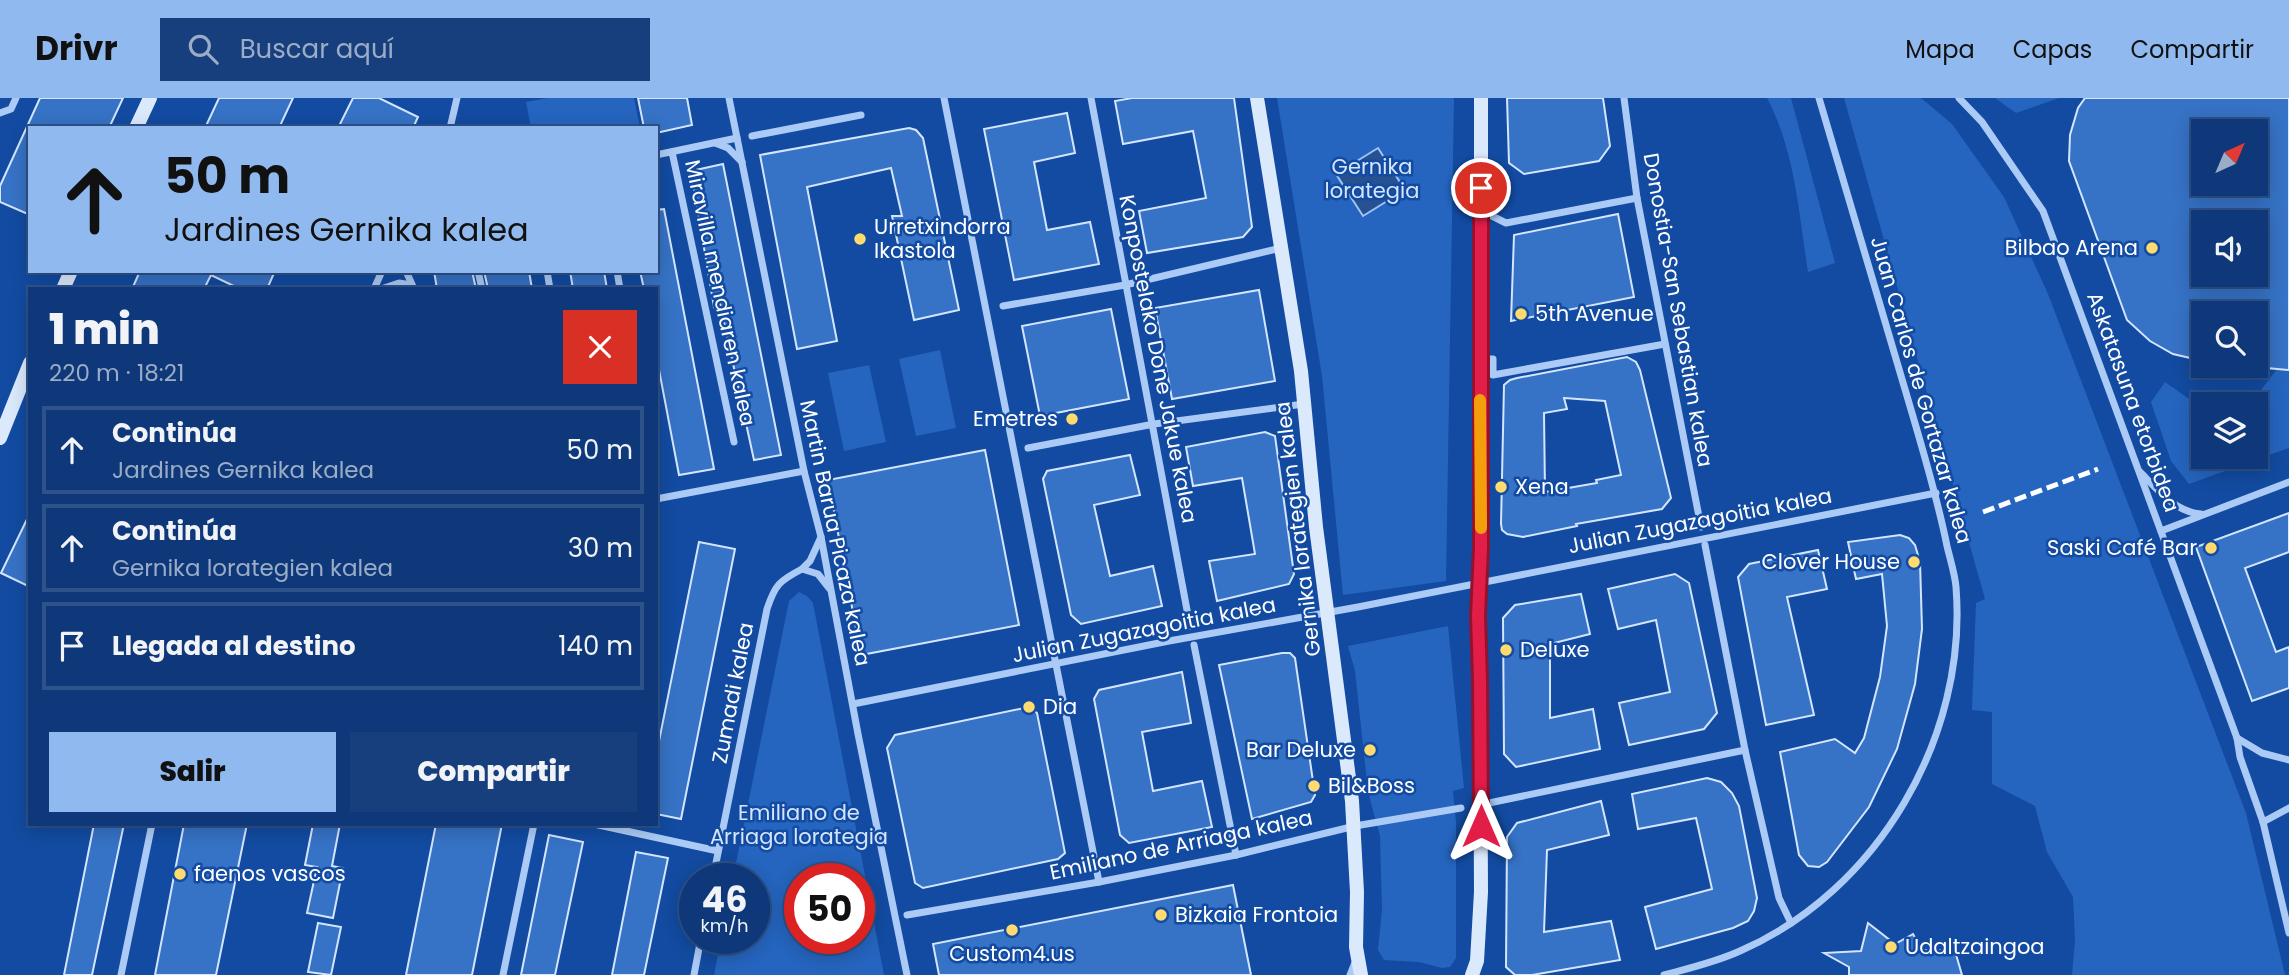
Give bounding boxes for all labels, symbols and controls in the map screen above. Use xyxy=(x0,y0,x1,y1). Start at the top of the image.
search box xyxy=(160,18,650,81)
text: Drivr xyxy=(35,25,118,72)
icon: search xyxy=(184,30,222,68)
text: Buscar aquí xyxy=(240,31,394,67)
text: Mapa xyxy=(1905,33,1975,66)
text: Capas xyxy=(2013,33,2092,66)
text: Compartir xyxy=(2130,33,2254,66)
north arrow xyxy=(2191,119,2268,196)
map controls xyxy=(2191,119,2268,469)
text: 50 m xyxy=(164,142,290,210)
street label: Donostia-San Sebastian kalea xyxy=(1637,151,1720,469)
park label: Gernika lorategia xyxy=(1325,152,1419,205)
icon: ahead xyxy=(49,154,140,245)
street label: Miravilla mendiaren kalea xyxy=(678,157,763,429)
pin xyxy=(1451,158,1511,218)
icon: arrive xyxy=(1462,169,1500,207)
street label: Konpostelako Done Jakue kalea xyxy=(1112,192,1205,526)
text: Jardines Gernika kalea xyxy=(164,207,529,252)
button: sound xyxy=(2191,210,2268,287)
place label: Urretxindorra Ikastola xyxy=(874,212,1011,265)
marker: Urretxindorra Ikastola xyxy=(852,231,868,247)
street label: Juan Carlos de Gortazar kalea xyxy=(1864,233,1979,547)
place label: Bilbao Arena xyxy=(2005,233,2138,262)
marker: Bilbao Arena xyxy=(2144,240,2160,256)
street label: Askatasuna etorbidea xyxy=(2080,288,2187,516)
place label: 5th Avenue xyxy=(1535,299,1654,328)
text: 1 min xyxy=(49,300,160,359)
button: search xyxy=(2191,301,2268,378)
marker: 5th Avenue xyxy=(1513,306,1529,322)
button: close xyxy=(563,310,637,384)
text: 220 m · 18:21 xyxy=(49,357,184,389)
button: layers xyxy=(2191,392,2268,469)
street label: Martin Barua Picaza kalea xyxy=(793,397,878,669)
street label: Gernika lorategien kalea xyxy=(1267,400,1328,658)
place label: Emetres xyxy=(973,404,1058,433)
marker: Emetres xyxy=(1064,411,1080,427)
text: Continúa xyxy=(112,415,237,451)
icon: ahead xyxy=(53,431,91,469)
text: 50 m xyxy=(567,432,633,468)
text: Jardines Gernika kalea xyxy=(112,454,374,486)
place label: Xena xyxy=(1515,472,1569,501)
marker: Xena xyxy=(1493,479,1509,495)
street label: Julian Zugazagoitia kalea xyxy=(1566,481,1834,560)
text: Continúa xyxy=(112,513,237,549)
icon: ahead xyxy=(53,529,91,567)
text: 30 m xyxy=(568,530,633,566)
place label: Saski Café Bar xyxy=(2047,533,2197,562)
marker: Saski Café Bar xyxy=(2203,540,2219,556)
place label: Clover House xyxy=(1762,547,1900,576)
text: Gernika lorategien kalea xyxy=(112,552,393,584)
marker: Clover House xyxy=(1906,554,1922,570)
street label: Julian Zugazagoitia kalea xyxy=(1010,590,1278,669)
street label: Zumadi kalea xyxy=(705,620,760,766)
icon: arrive xyxy=(53,627,91,665)
text: Llegada al destino xyxy=(112,628,356,664)
text: 140 m xyxy=(558,628,633,664)
place label: Deluxe xyxy=(1520,635,1590,664)
marker: Deluxe xyxy=(1498,642,1514,658)
place label: Dia xyxy=(1043,692,1077,721)
marker: Dia xyxy=(1021,699,1037,715)
button: Salir xyxy=(49,732,336,812)
button: Compartir xyxy=(350,732,637,812)
place label: Bar Deluxe xyxy=(1246,735,1356,764)
marker: Bar Deluxe xyxy=(1362,742,1378,758)
place label: Bil&Boss xyxy=(1328,771,1415,800)
marker: Bil&Boss xyxy=(1306,778,1322,794)
position arrow xyxy=(1444,789,1518,863)
park label: Emiliano de Arriaga lorategia xyxy=(710,798,888,851)
street label: Emiliano de Arriaga kalea xyxy=(1047,802,1315,887)
place label: faenos vascos xyxy=(194,859,346,888)
speed limit sign: 50 xyxy=(784,863,875,954)
marker: faenos vascos xyxy=(172,866,188,882)
text: 46 xyxy=(702,875,748,924)
place label: Bizkaia Frontoia xyxy=(1175,900,1338,929)
marker: Bizkaia Frontoia xyxy=(1153,907,1169,923)
text: km/h xyxy=(701,913,748,938)
marker: Custom4.us xyxy=(1004,922,1020,938)
place label: Udaltzaingoa xyxy=(1905,932,2045,961)
place label: Custom4.us xyxy=(949,939,1075,968)
marker: Udaltzaingoa xyxy=(1883,939,1899,955)

